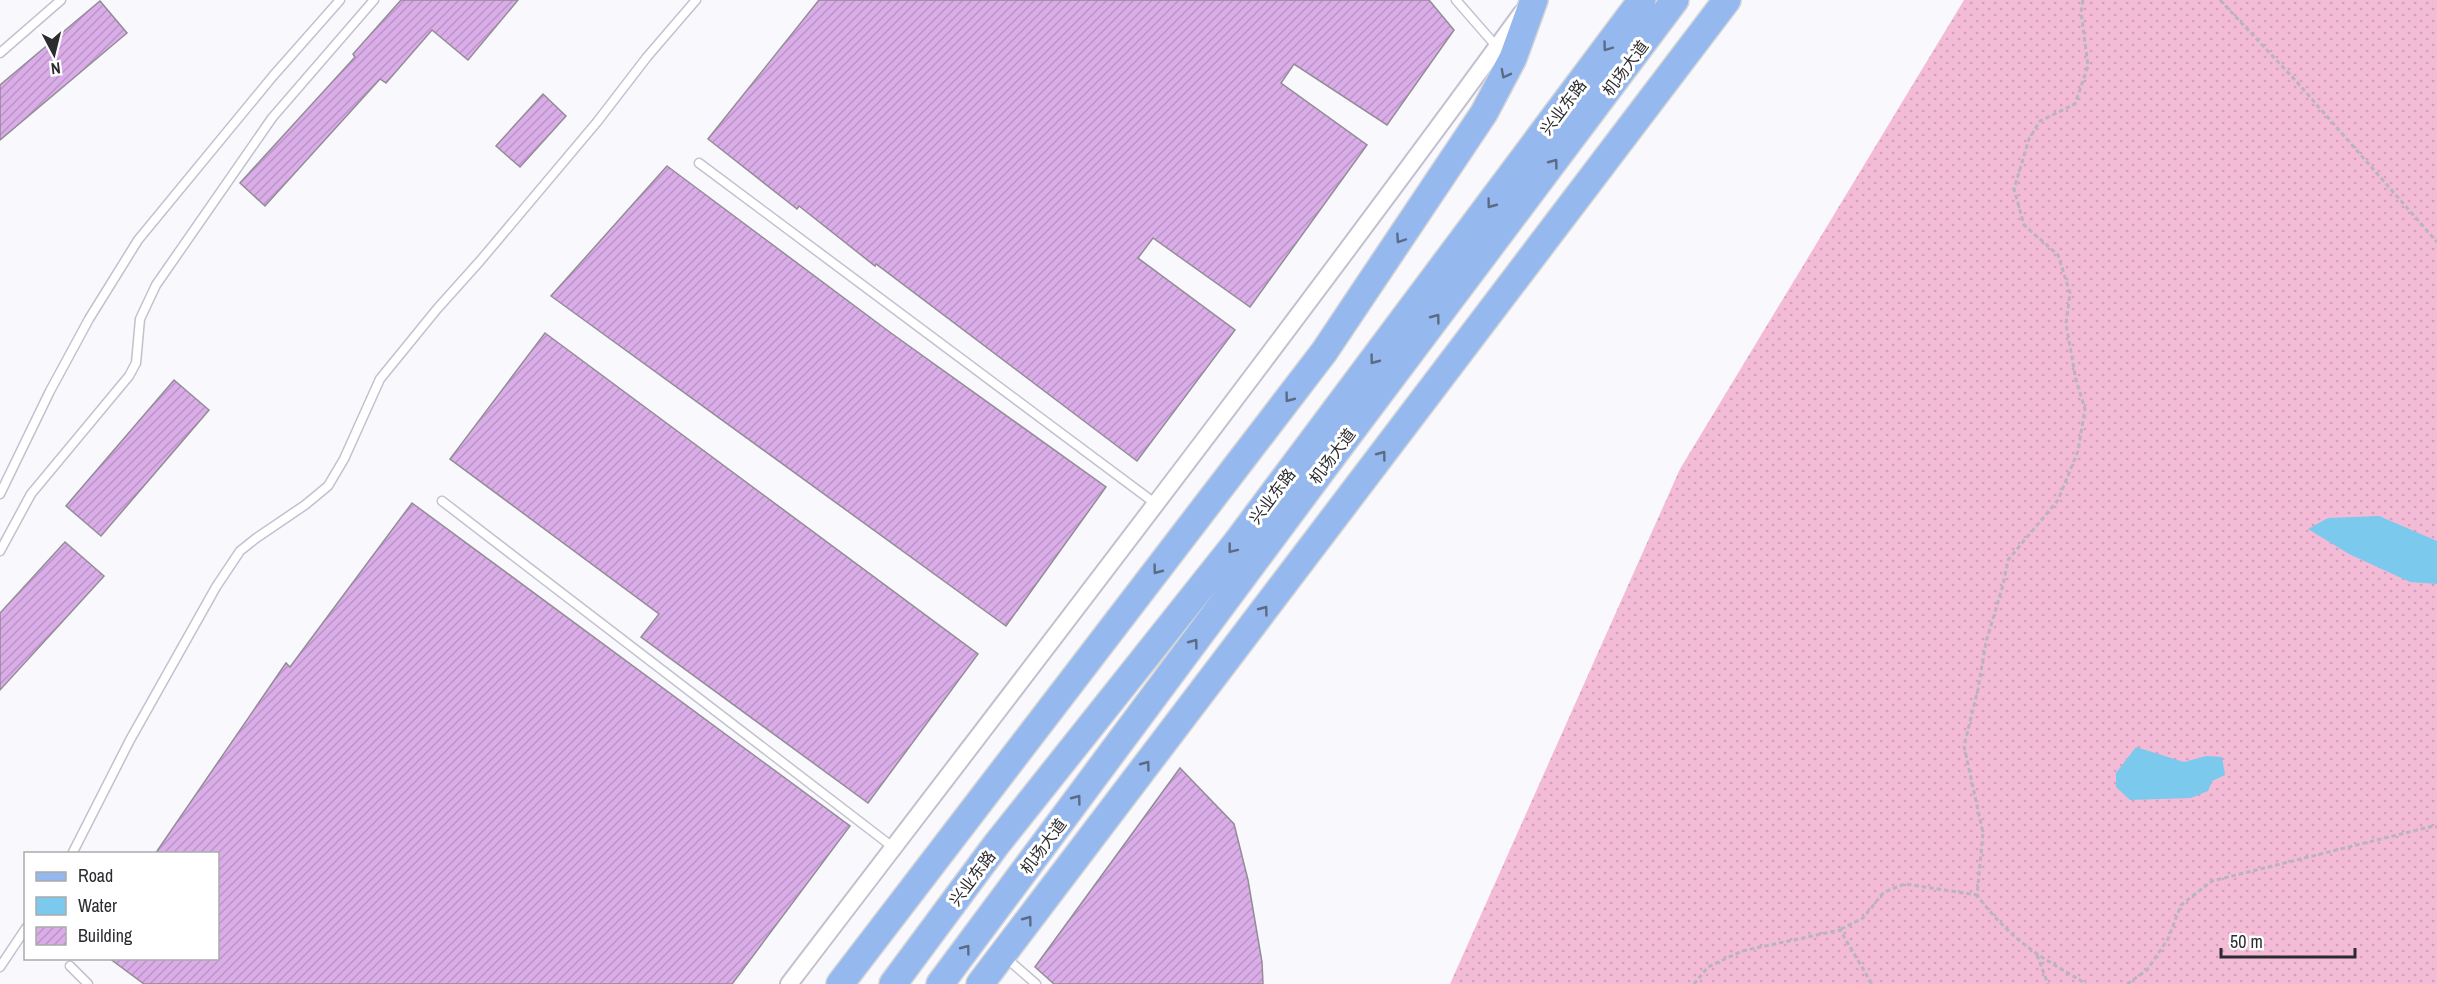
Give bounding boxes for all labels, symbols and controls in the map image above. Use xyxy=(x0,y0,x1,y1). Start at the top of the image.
north arrow xyxy=(24,24,84,84)
street label: 机场大道 xyxy=(1597,36,1653,100)
one-way arrow xyxy=(1603,41,1614,52)
text: N xyxy=(50,57,62,80)
one-way arrow xyxy=(1500,68,1512,79)
street label: 兴业东路 xyxy=(1535,75,1591,139)
one-way arrow xyxy=(1547,159,1558,170)
one-way arrow xyxy=(1487,197,1498,208)
one-way arrow xyxy=(1397,232,1408,243)
one-way arrow xyxy=(1429,314,1440,325)
one-way arrow xyxy=(1370,353,1381,364)
one-way arrow xyxy=(1285,392,1296,403)
street label: 机场大道 xyxy=(1304,424,1360,488)
one-way arrow xyxy=(1375,451,1386,462)
street label: 兴业东路 xyxy=(1244,464,1300,528)
one-way arrow xyxy=(1228,543,1239,554)
one-way arrow xyxy=(1154,563,1165,574)
one-way arrow xyxy=(1257,606,1268,617)
one-way arrow xyxy=(1186,638,1197,649)
one-way arrow xyxy=(1139,761,1150,772)
one-way arrow xyxy=(1070,795,1081,806)
street label: 机场大道 xyxy=(1015,814,1071,878)
street label: 兴业东路 xyxy=(944,846,1000,910)
legend xyxy=(24,852,219,960)
text: Road xyxy=(78,863,113,888)
text: Water xyxy=(78,893,117,918)
one-way arrow xyxy=(1021,916,1032,927)
scale bar xyxy=(2221,921,2354,959)
text: Building xyxy=(78,923,133,948)
text: 50 m xyxy=(2230,929,2263,954)
one-way arrow xyxy=(959,944,970,955)

